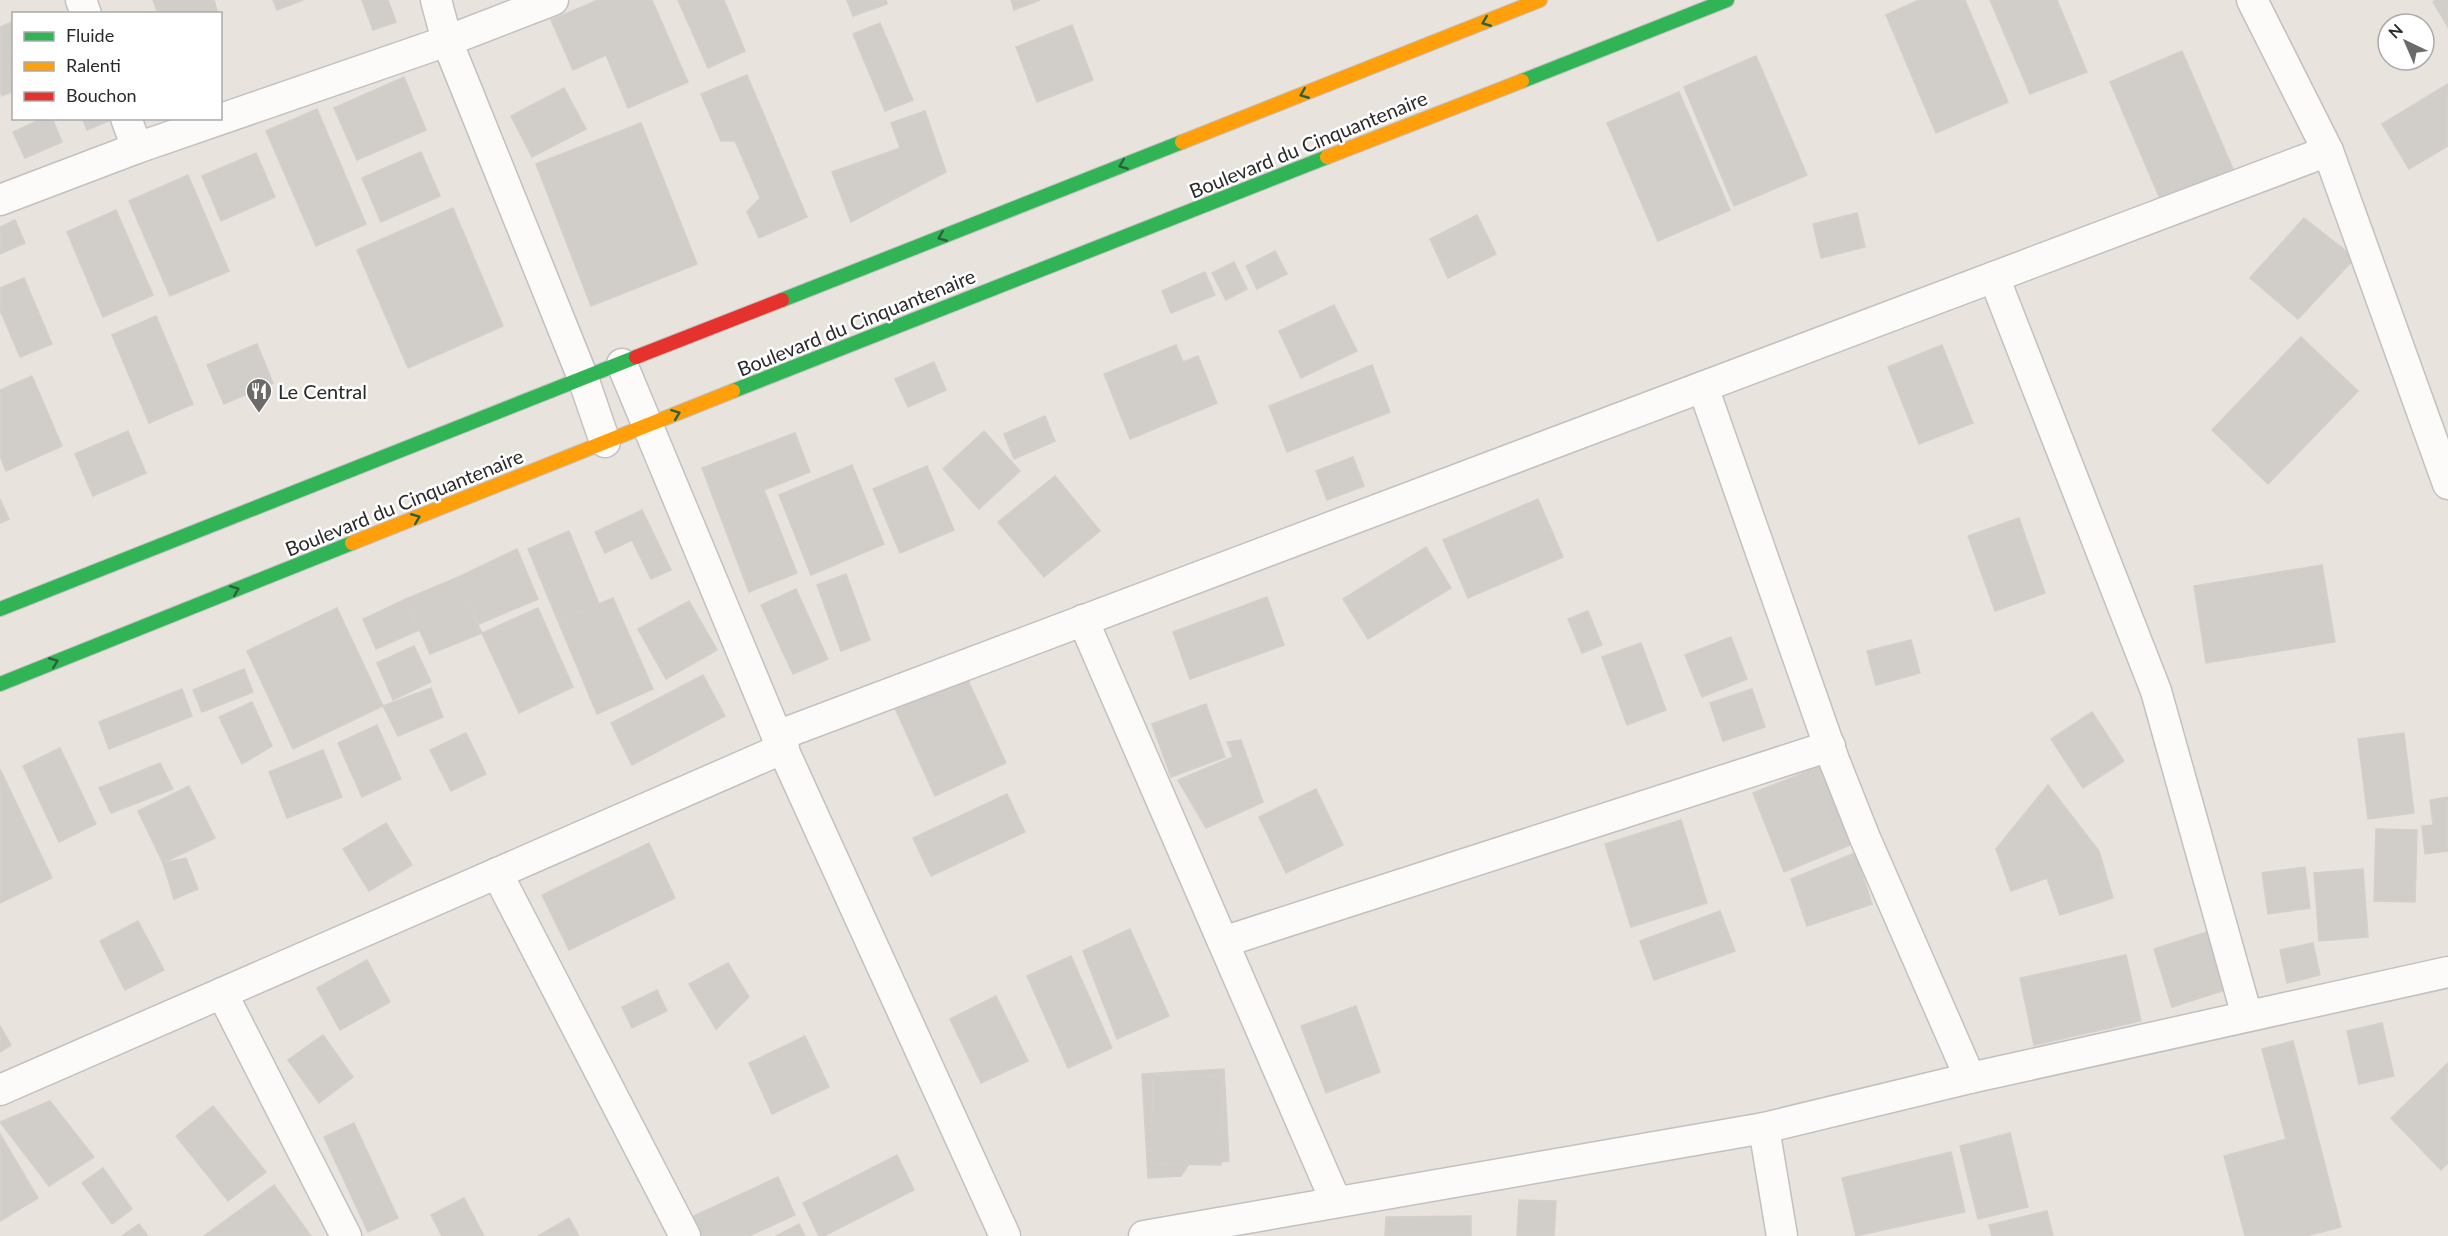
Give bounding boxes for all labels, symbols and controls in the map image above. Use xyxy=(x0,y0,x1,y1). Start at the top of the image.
legend xyxy=(12,12,222,120)
north arrow xyxy=(2376,12,2436,72)
one-way arrow xyxy=(1481,14,1491,27)
text: N xyxy=(2384,20,2406,42)
text: Fluide xyxy=(66,24,114,46)
text: Ralenti xyxy=(66,54,121,76)
text: Bouchon xyxy=(66,84,137,106)
street label: Boulevard du Cinquantenaire xyxy=(1185,85,1431,203)
one-way arrow xyxy=(1300,86,1310,99)
one-way arrow xyxy=(1118,158,1129,171)
one-way arrow xyxy=(937,230,948,243)
street label: Boulevard du Cinquantenaire xyxy=(733,263,979,381)
restaurant icon: Le Central xyxy=(244,376,274,414)
place label: Le Central xyxy=(278,379,367,403)
one-way arrow xyxy=(670,409,680,422)
street label: Boulevard du Cinquantenaire xyxy=(281,443,527,561)
one-way arrow xyxy=(411,512,421,525)
one-way arrow xyxy=(229,585,240,597)
one-way arrow xyxy=(48,657,59,669)

